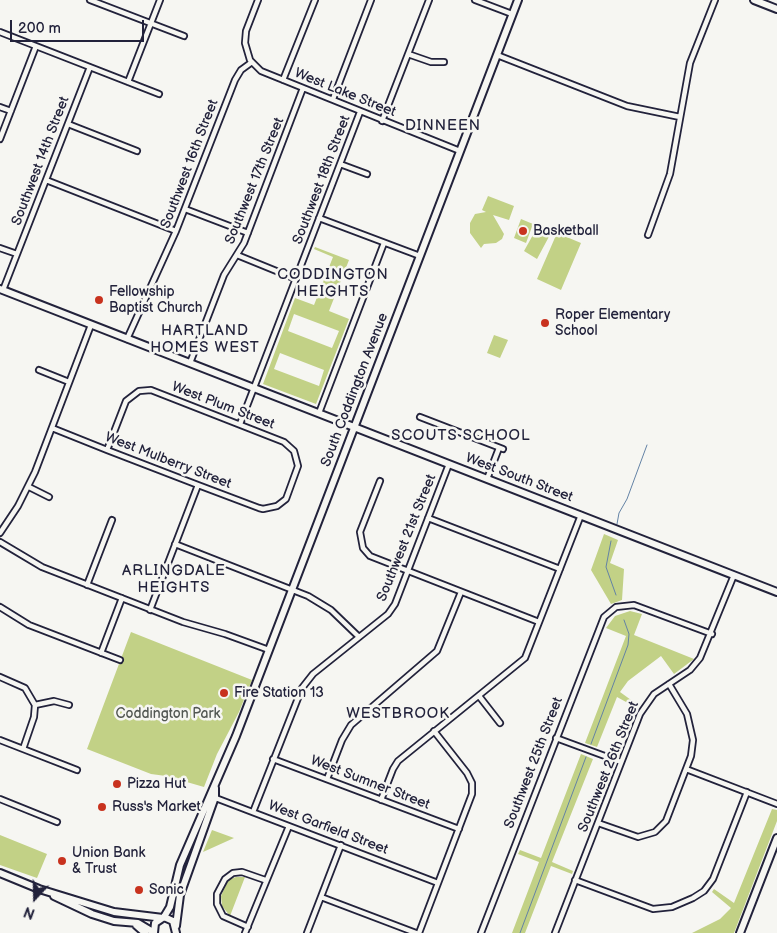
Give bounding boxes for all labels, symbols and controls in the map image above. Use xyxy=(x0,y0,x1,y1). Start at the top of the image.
scale bar xyxy=(12,10,146,42)
text: 200 m xyxy=(18,19,61,38)
street label: West Lake Street xyxy=(292,65,398,121)
street label: Southwest 14th Street xyxy=(9,94,73,228)
street label: Southwest 16th Street xyxy=(158,97,222,231)
street label: Southwest 18th Street xyxy=(290,113,354,247)
street label: Southwest 17th Street xyxy=(222,115,288,247)
district label: DINNEEN xyxy=(404,117,482,135)
place label: Basketball xyxy=(533,223,599,239)
marker: Basketball xyxy=(517,225,529,237)
district label: CODDINGTON HEIGHTS xyxy=(276,266,390,301)
place label: Fellowship Baptist Church xyxy=(109,284,202,316)
marker: Fellowship Baptist Church xyxy=(93,294,105,306)
place label: Roper Elementary School xyxy=(555,307,670,340)
street label: South Coddington Avenue xyxy=(318,311,392,469)
marker: Roper Elementary School xyxy=(539,317,551,329)
district label: HARTLAND HOMES WEST xyxy=(149,322,261,357)
street label: West Plum Street xyxy=(169,379,277,433)
district label: SCOUTS SCHOOL xyxy=(390,427,532,445)
street label: West Mulberry Street xyxy=(103,429,233,493)
street label: West South Street xyxy=(463,450,575,506)
street label: Southwest 21st Street xyxy=(374,472,440,604)
district label: ARLINGDALE HEIGHTS xyxy=(121,562,227,597)
place label: Fire Station 13 xyxy=(234,685,324,701)
marker: Fire Station 13 xyxy=(218,687,230,699)
street label: Southwest 25th Street xyxy=(501,695,567,831)
street label: Southwest 26th Street xyxy=(575,699,643,835)
district label: WESTBROOK xyxy=(345,705,451,723)
park label: Coddington Park xyxy=(116,706,220,722)
street label: West Sumner Street xyxy=(308,752,432,814)
place label: Pizza Hut xyxy=(127,776,186,792)
marker: Pizza Hut xyxy=(111,778,123,790)
street label: West Garfield Street xyxy=(266,797,390,859)
place label: Russ's Market xyxy=(112,799,201,815)
marker: Russ's Market xyxy=(96,801,108,813)
place label: Union Bank & Trust xyxy=(72,845,145,878)
marker: Union Bank & Trust xyxy=(56,855,68,867)
north arrow xyxy=(10,873,60,923)
place label: Sonic xyxy=(149,882,184,898)
marker: Sonic xyxy=(133,884,145,896)
text: N xyxy=(21,903,37,922)

